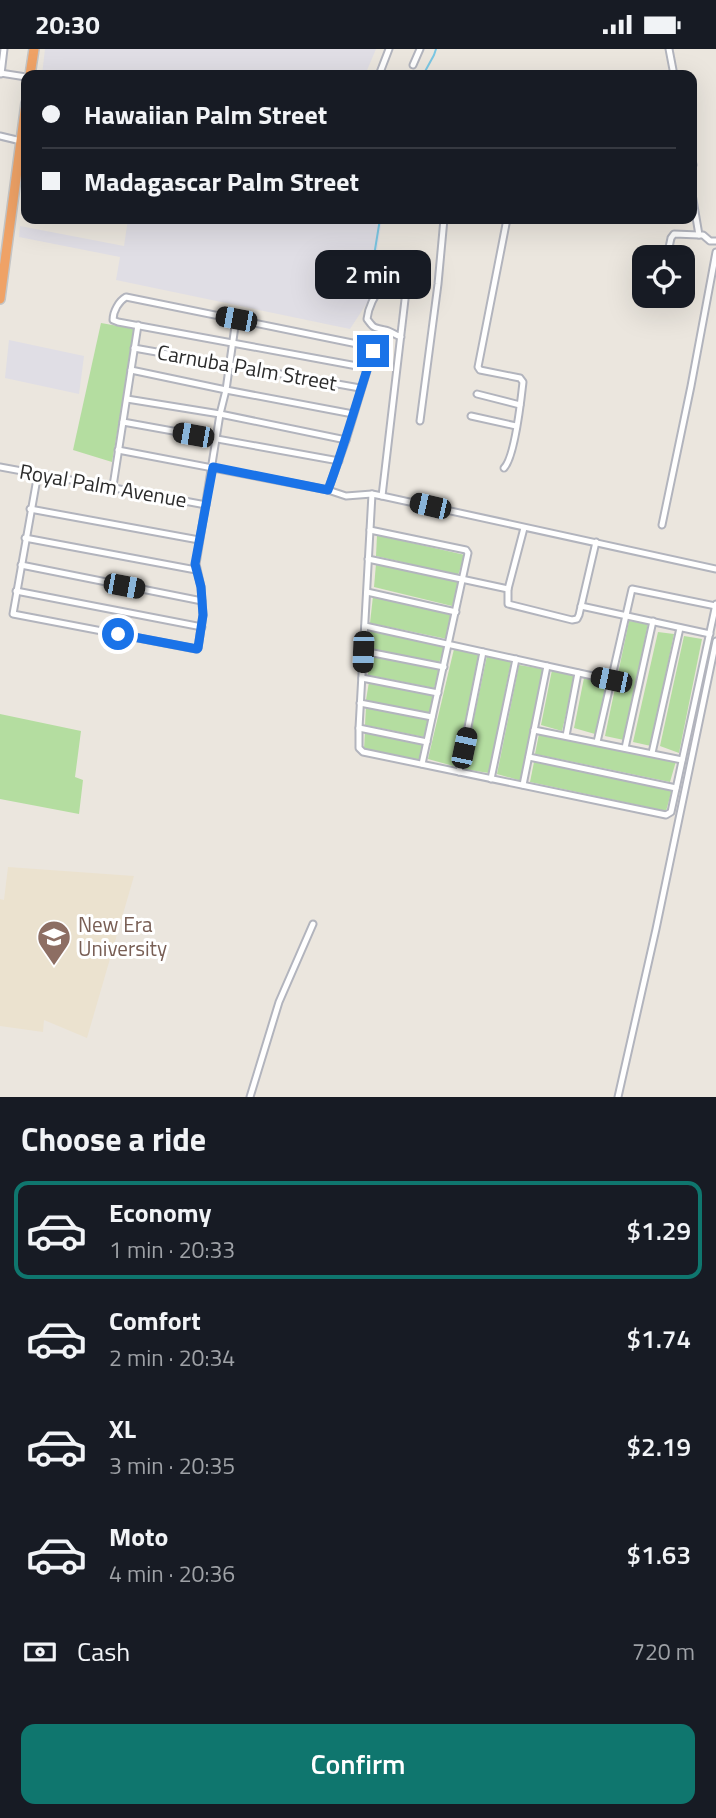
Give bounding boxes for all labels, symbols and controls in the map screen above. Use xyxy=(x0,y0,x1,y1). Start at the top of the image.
text: 20:30 xyxy=(35,5,100,44)
text: Hawaiian Palm Street xyxy=(84,95,327,134)
text: Madagascar Palm Street xyxy=(84,162,359,201)
map controls xyxy=(632,245,695,308)
button: locate xyxy=(632,245,695,308)
callout: 2 min xyxy=(315,250,431,299)
text: 2 min xyxy=(345,257,401,292)
car xyxy=(214,305,259,333)
street label: Carnuba Palm Street xyxy=(155,335,340,399)
route end xyxy=(357,335,389,367)
car xyxy=(171,421,216,449)
street label: Royal Palm Avenue xyxy=(17,455,189,515)
car xyxy=(408,491,453,521)
car xyxy=(102,572,147,600)
route start xyxy=(102,618,134,650)
car xyxy=(352,631,375,673)
car xyxy=(589,665,634,695)
car xyxy=(450,725,479,771)
place label: New Era University xyxy=(78,908,167,964)
school or university icon: New Era University xyxy=(35,918,73,967)
text: Choose a ride xyxy=(21,1115,206,1163)
text: Economy xyxy=(109,1193,211,1232)
icon: car xyxy=(25,1199,88,1262)
text: $1.29 xyxy=(627,1211,691,1250)
text: 1 min · 20:33 xyxy=(109,1232,235,1267)
text: Comfort xyxy=(109,1301,201,1340)
icon: car xyxy=(25,1307,88,1370)
text: $1.74 xyxy=(627,1319,691,1358)
text: 2 min · 20:34 xyxy=(109,1340,235,1375)
text: XL xyxy=(109,1409,136,1448)
icon: car xyxy=(25,1415,88,1478)
text: $2.19 xyxy=(627,1427,691,1466)
text: 3 min · 20:35 xyxy=(109,1448,235,1483)
text: Moto xyxy=(109,1517,168,1556)
icon: car xyxy=(25,1523,88,1586)
text: $1.63 xyxy=(627,1535,691,1574)
text: 4 min · 20:36 xyxy=(109,1556,235,1591)
text: Cash xyxy=(77,1632,130,1671)
icon: cash xyxy=(21,1633,59,1671)
text: 720 m xyxy=(632,1634,695,1669)
button: Confirm xyxy=(21,1724,695,1804)

